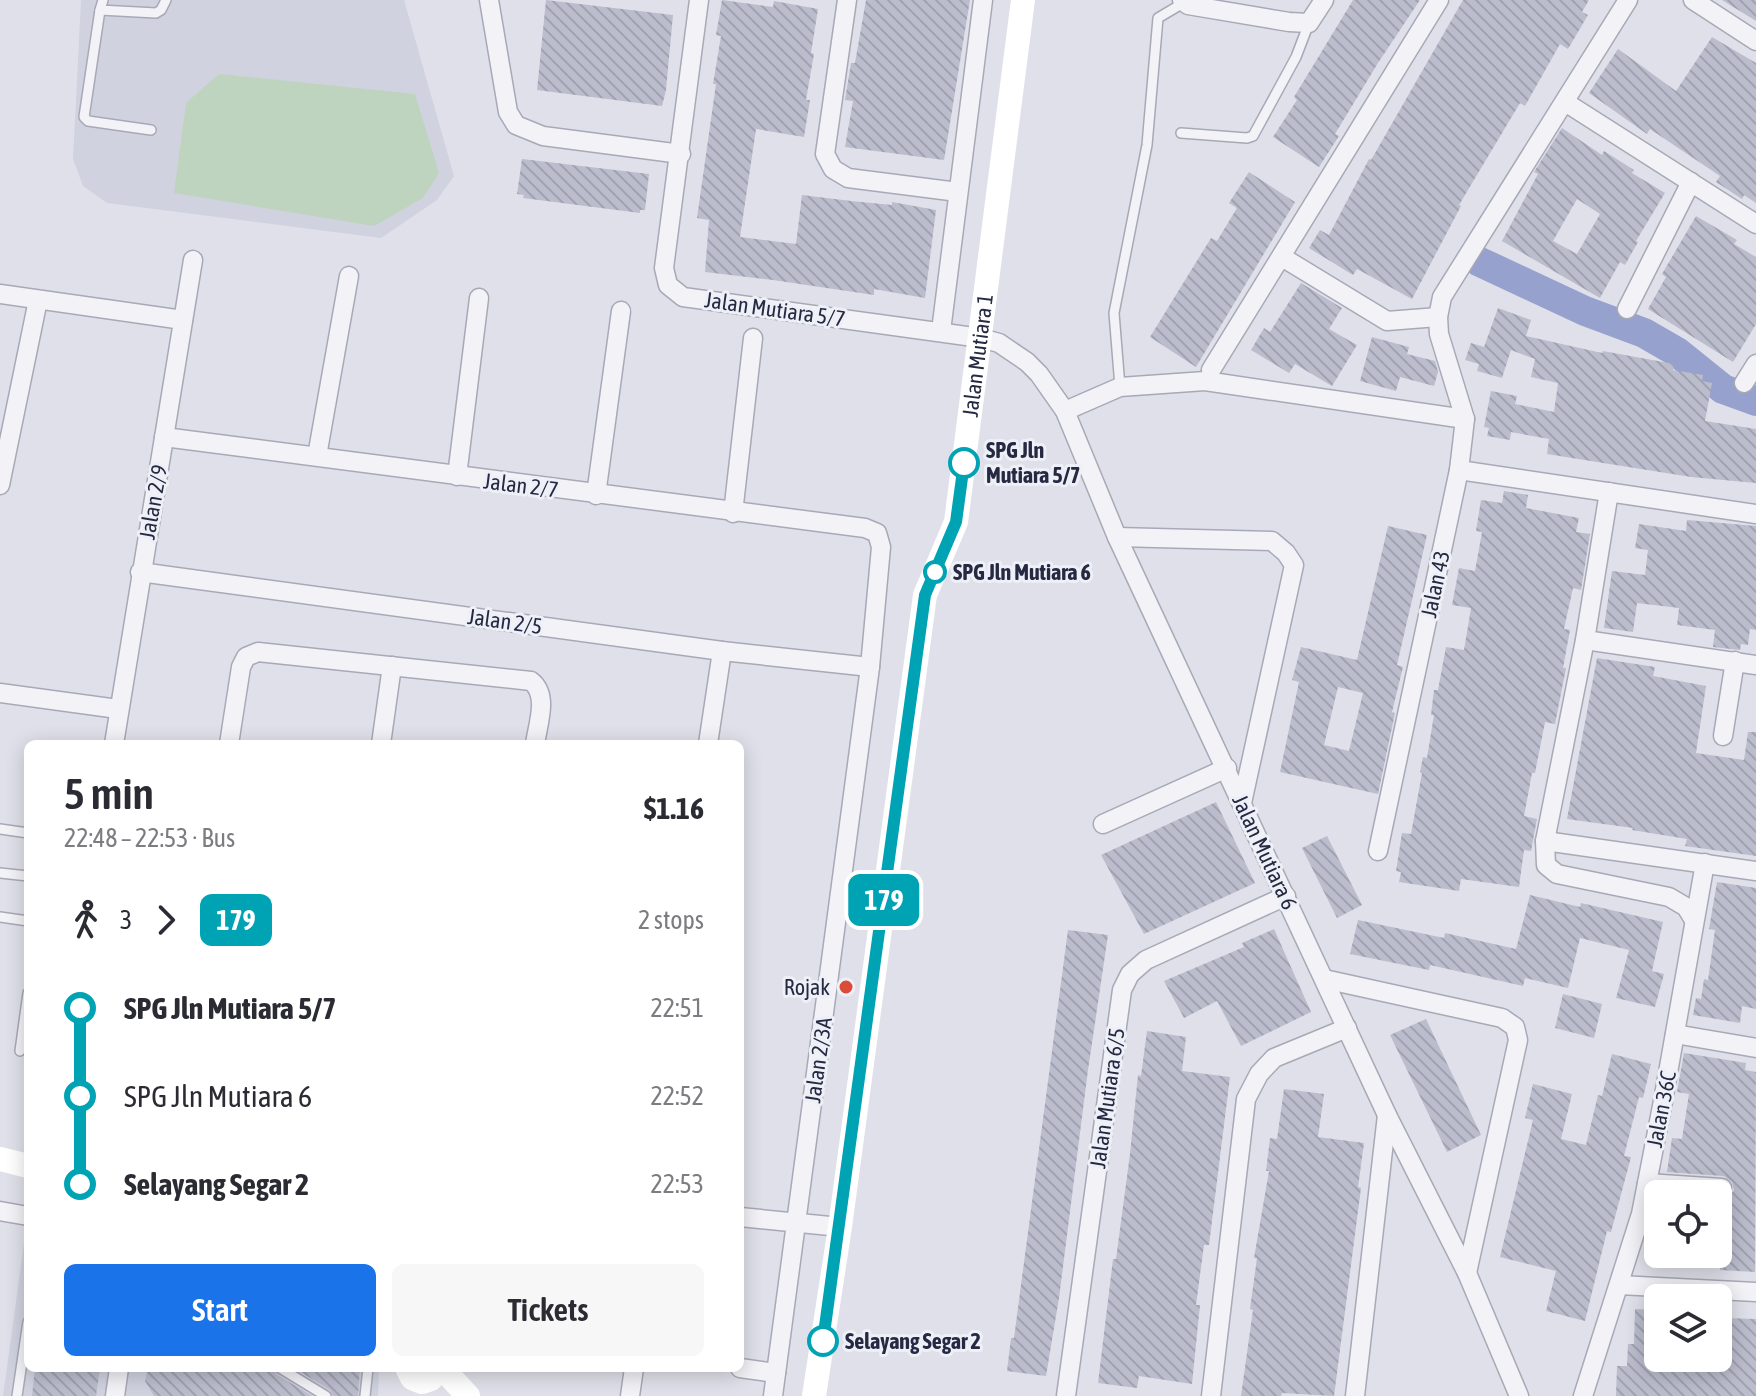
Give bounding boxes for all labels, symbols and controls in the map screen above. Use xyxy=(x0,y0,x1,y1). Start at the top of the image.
street label: Jalan Mutiara 5/7 xyxy=(703,286,847,332)
street label: Jalan Mutiara 1 xyxy=(957,292,998,418)
place label: SPG Jln Mutiara 5/7 xyxy=(986,437,1080,488)
marker: SPG Jln Mutiara 5/7 xyxy=(949,448,979,478)
street label: Jalan 2/9 xyxy=(134,463,172,541)
street label: Jalan 2/7 xyxy=(482,468,560,502)
street label: Jalan 43 xyxy=(1415,548,1455,620)
place label: SPG Jln Mutiara 6 xyxy=(953,559,1091,585)
marker: SPG Jln Mutiara 6 xyxy=(924,561,946,583)
street label: Jalan 2/5 xyxy=(466,603,544,639)
text: 5 min xyxy=(64,768,154,818)
street label: Jalan Mutiara 6 xyxy=(1227,790,1303,914)
text: $1.16 xyxy=(644,791,704,825)
text: 22:48 – 22:53 · Bus xyxy=(64,823,235,853)
line badge: 179 xyxy=(838,874,930,926)
text: 179 xyxy=(864,884,904,916)
icon: walk xyxy=(64,898,108,942)
icon: forward xyxy=(144,898,188,942)
text: 179 xyxy=(216,904,256,936)
text: 3 xyxy=(120,905,132,935)
text: 2 stops xyxy=(638,905,704,935)
place label: Rojak xyxy=(784,974,830,1000)
marker: Rojak xyxy=(837,978,855,996)
text: SPG Jln Mutiara 5/7 xyxy=(124,991,336,1025)
text: 22:51 xyxy=(650,993,704,1023)
street label: Jalan 2/3A xyxy=(799,1015,837,1104)
street label: Jalan Mutiara 6/5 xyxy=(1084,1026,1130,1170)
street label: Jalan 36C xyxy=(1641,1068,1681,1150)
text: SPG Jln Mutiara 6 xyxy=(124,1079,312,1113)
text: 22:52 xyxy=(650,1081,704,1111)
text: Selayang Segar 2 xyxy=(124,1167,309,1201)
text: 22:53 xyxy=(650,1169,704,1199)
map controls xyxy=(1644,1180,1732,1372)
button: locate xyxy=(1644,1180,1732,1268)
button: Start xyxy=(64,1264,376,1356)
button: Tickets xyxy=(392,1264,704,1356)
button: layers xyxy=(1644,1284,1732,1372)
marker: Selayang Segar 2 xyxy=(808,1326,838,1356)
place label: Selayang Segar 2 xyxy=(845,1328,981,1354)

